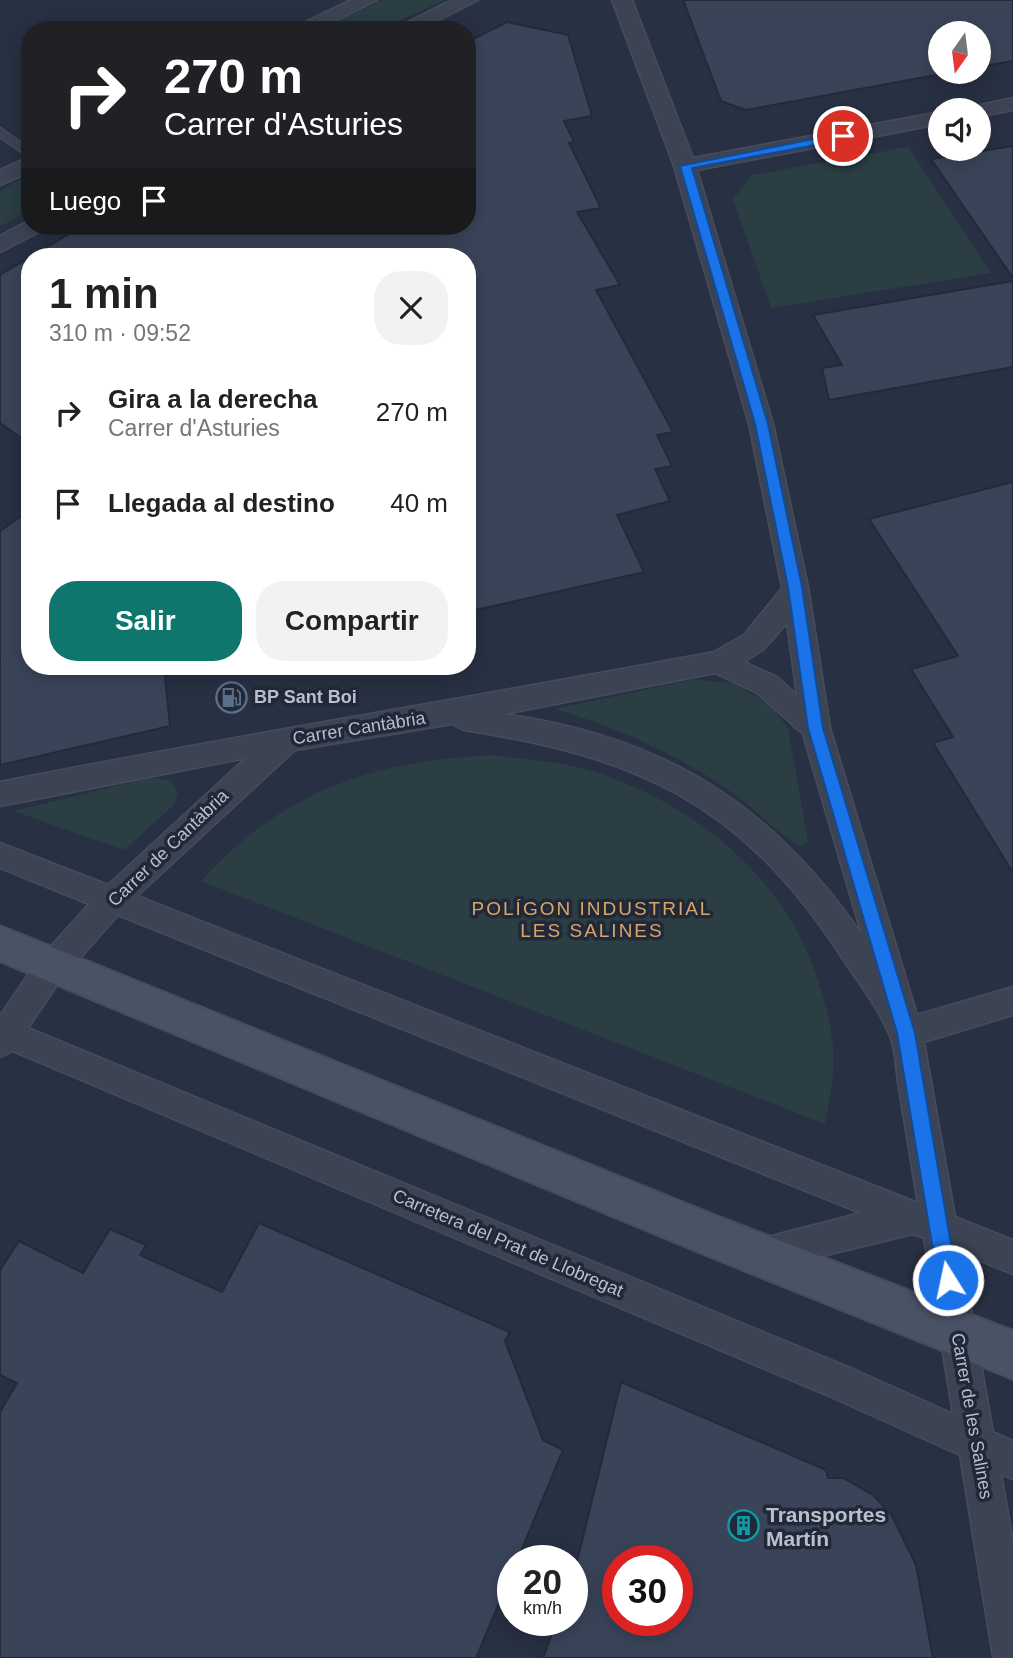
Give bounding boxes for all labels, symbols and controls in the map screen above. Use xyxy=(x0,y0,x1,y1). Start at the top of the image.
north arrow xyxy=(928,21,990,84)
map controls xyxy=(928,21,991,161)
icon: right xyxy=(49,49,140,140)
text: 270 m xyxy=(164,49,303,103)
button: sound xyxy=(928,98,991,161)
text: Carrer d'Asturies xyxy=(164,106,403,142)
pin xyxy=(813,106,873,166)
icon: arrive xyxy=(824,117,862,155)
icon: arrive xyxy=(135,182,173,220)
text: Luego xyxy=(49,186,121,216)
text: 1 min xyxy=(49,270,159,317)
button: close xyxy=(374,271,448,345)
text: 310 m · 09:52 xyxy=(49,320,191,346)
text: Gira a la derecha xyxy=(108,384,318,414)
icon: right xyxy=(49,394,87,432)
text: 270 m xyxy=(376,397,448,427)
text: Carrer d'Asturies xyxy=(108,415,280,441)
icon: arrive xyxy=(49,485,87,523)
text: Llegada al destino xyxy=(108,488,335,518)
text: 40 m xyxy=(390,488,448,518)
button: Salir xyxy=(49,581,242,661)
button: Compartir xyxy=(256,581,448,661)
fuel station icon: BP Sant Boi xyxy=(214,680,248,714)
place label: BP Sant Boi xyxy=(254,687,357,707)
street label: Carrer Cantàbria xyxy=(291,707,428,748)
street label: Carrer de Cantàbria xyxy=(104,785,233,910)
district label: POLÍGON INDUSTRIAL LES SALINES xyxy=(472,898,712,941)
street label: Carretera del Prat de Llobregat xyxy=(390,1185,626,1301)
position arrow xyxy=(911,1243,985,1317)
street label: Carrer de les Salines xyxy=(948,1332,996,1500)
place label: Transportes Martín xyxy=(766,1503,886,1550)
building icon: Transportes Martín xyxy=(726,1509,760,1543)
speed limit sign: 30 xyxy=(602,1545,693,1636)
text: 20 xyxy=(523,1562,562,1601)
text: km/h xyxy=(523,1598,562,1618)

